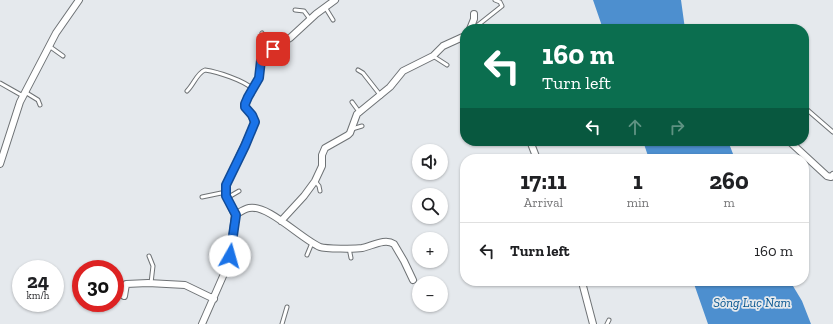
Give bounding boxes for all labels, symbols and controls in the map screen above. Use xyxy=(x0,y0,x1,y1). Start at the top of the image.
pin xyxy=(256,32,290,66)
icon: arrive xyxy=(262,38,284,60)
text: 160 m xyxy=(542,38,614,71)
icon: left xyxy=(476,40,528,92)
text: Turn left xyxy=(542,72,611,94)
icon: left xyxy=(582,116,604,138)
icon: ahead xyxy=(624,116,646,138)
icon: right xyxy=(666,116,688,138)
map controls xyxy=(412,144,448,312)
button: sound xyxy=(412,144,448,180)
text: 17:11 xyxy=(520,166,567,195)
text: 1 xyxy=(633,166,643,195)
text: 260 xyxy=(709,166,749,195)
button: search xyxy=(412,188,448,224)
text: Arrival xyxy=(524,195,563,210)
text: min xyxy=(627,195,649,210)
text: m xyxy=(723,195,735,210)
button: + xyxy=(412,232,448,268)
position arrow xyxy=(209,235,251,277)
icon: left xyxy=(476,240,498,262)
text: Turn left xyxy=(510,242,570,260)
text: 160 m xyxy=(754,242,793,260)
speed limit sign: 30 xyxy=(72,260,124,312)
text: 24 xyxy=(27,269,49,293)
button: − xyxy=(412,276,448,312)
text: km/h xyxy=(27,290,49,302)
water label: Sông Lục Nam xyxy=(713,295,791,310)

